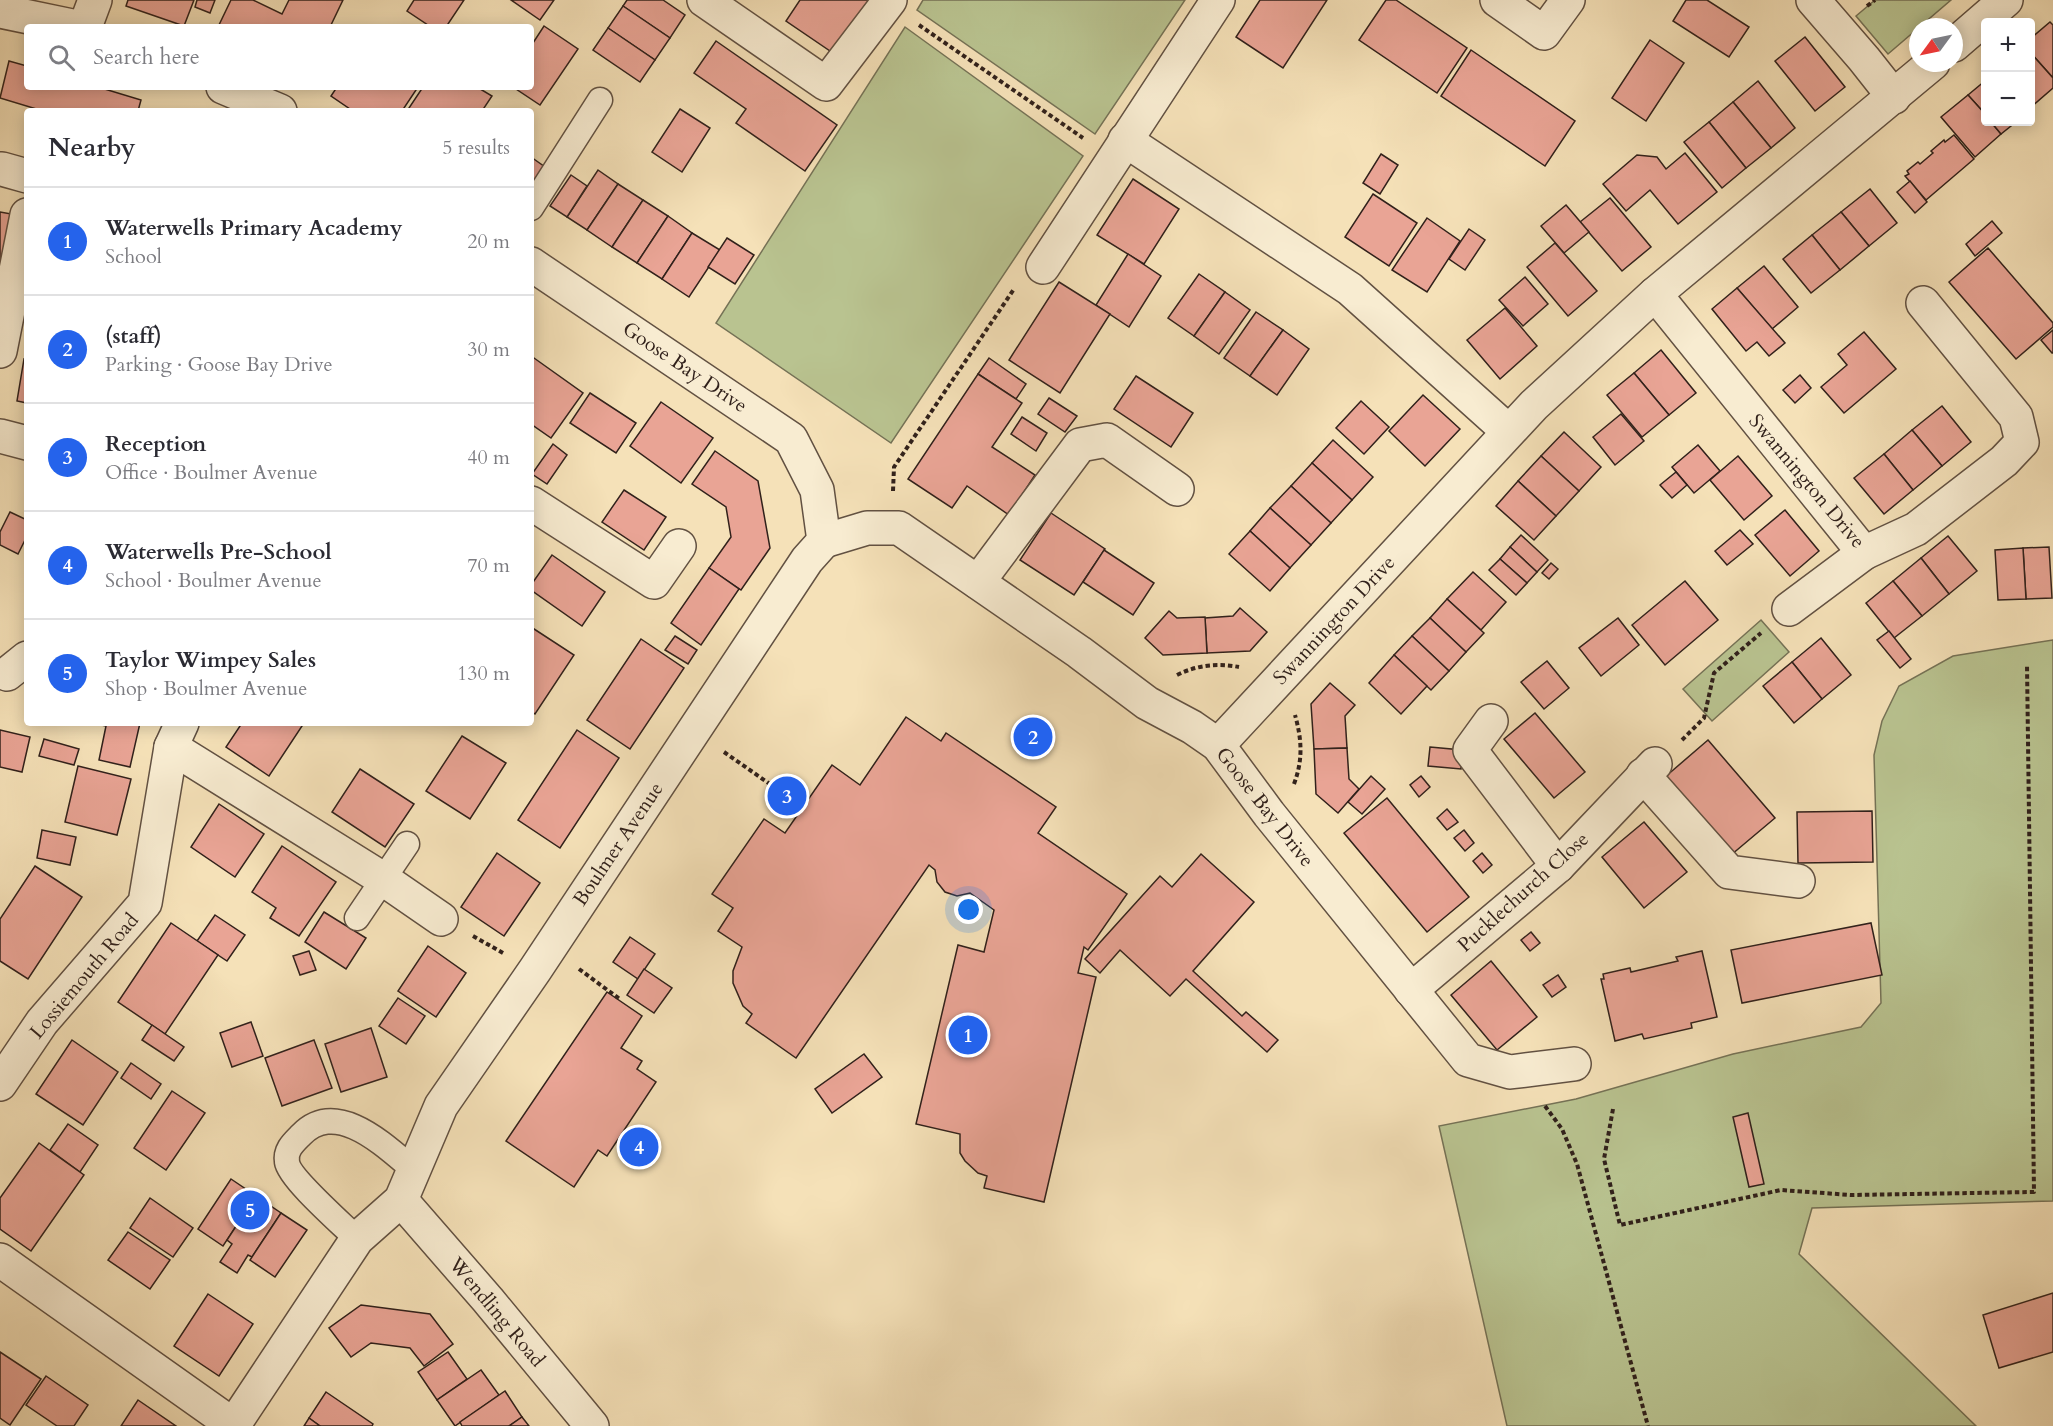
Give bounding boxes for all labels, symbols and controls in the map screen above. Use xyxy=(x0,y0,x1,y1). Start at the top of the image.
north arrow xyxy=(1909,18,1963,72)
map controls xyxy=(1981,18,2035,126)
button: + xyxy=(1981,18,2035,72)
search box xyxy=(24,24,534,90)
icon: search xyxy=(45,41,78,74)
text: Search here xyxy=(93,42,200,72)
button: − xyxy=(1981,72,2035,126)
text: Nearby xyxy=(48,130,136,165)
text: 5 results xyxy=(442,134,510,161)
text: Waterwells Primary Academy xyxy=(105,213,402,243)
text: 1 xyxy=(62,228,73,255)
text: 20 m xyxy=(467,228,510,255)
text: School xyxy=(105,243,162,270)
street label: Goose Bay Drive xyxy=(617,315,753,419)
text: (staff) xyxy=(105,321,162,351)
text: 2 xyxy=(62,336,73,363)
text: 30 m xyxy=(467,336,510,363)
text: Parking · Goose Bay Drive xyxy=(105,351,333,378)
street label: Swannington Drive xyxy=(1743,408,1871,554)
text: Reception xyxy=(105,429,206,459)
text: 3 xyxy=(62,444,73,471)
text: 40 m xyxy=(467,444,510,471)
text: Office · Boulmer Avenue xyxy=(105,459,318,486)
text: Waterwells Pre-School xyxy=(105,537,332,567)
street label: Swannington Drive xyxy=(1267,549,1401,691)
text: 4 xyxy=(62,552,73,579)
text: 70 m xyxy=(467,552,510,579)
text: School · Boulmer Avenue xyxy=(105,567,322,594)
text: Taylor Wimpey Sales xyxy=(105,645,316,675)
text: 5 xyxy=(62,660,73,687)
text: 130 m xyxy=(457,660,510,687)
text: Shop · Boulmer Avenue xyxy=(105,675,307,702)
pin: 2 xyxy=(1014,714,1052,760)
street label: Goose Bay Drive xyxy=(1210,742,1320,872)
pin: 3 xyxy=(768,774,806,818)
street label: Boulmer Avenue xyxy=(567,777,669,911)
street label: Pucklechurch Close xyxy=(1452,826,1594,958)
your location xyxy=(954,895,983,924)
street label: Lossiemouth Road xyxy=(23,907,145,1045)
pin: 1 xyxy=(948,1012,988,1058)
pin: 4 xyxy=(620,1124,658,1170)
pin: 5 xyxy=(230,1188,270,1232)
street label: Wendling Road xyxy=(442,1251,551,1373)

